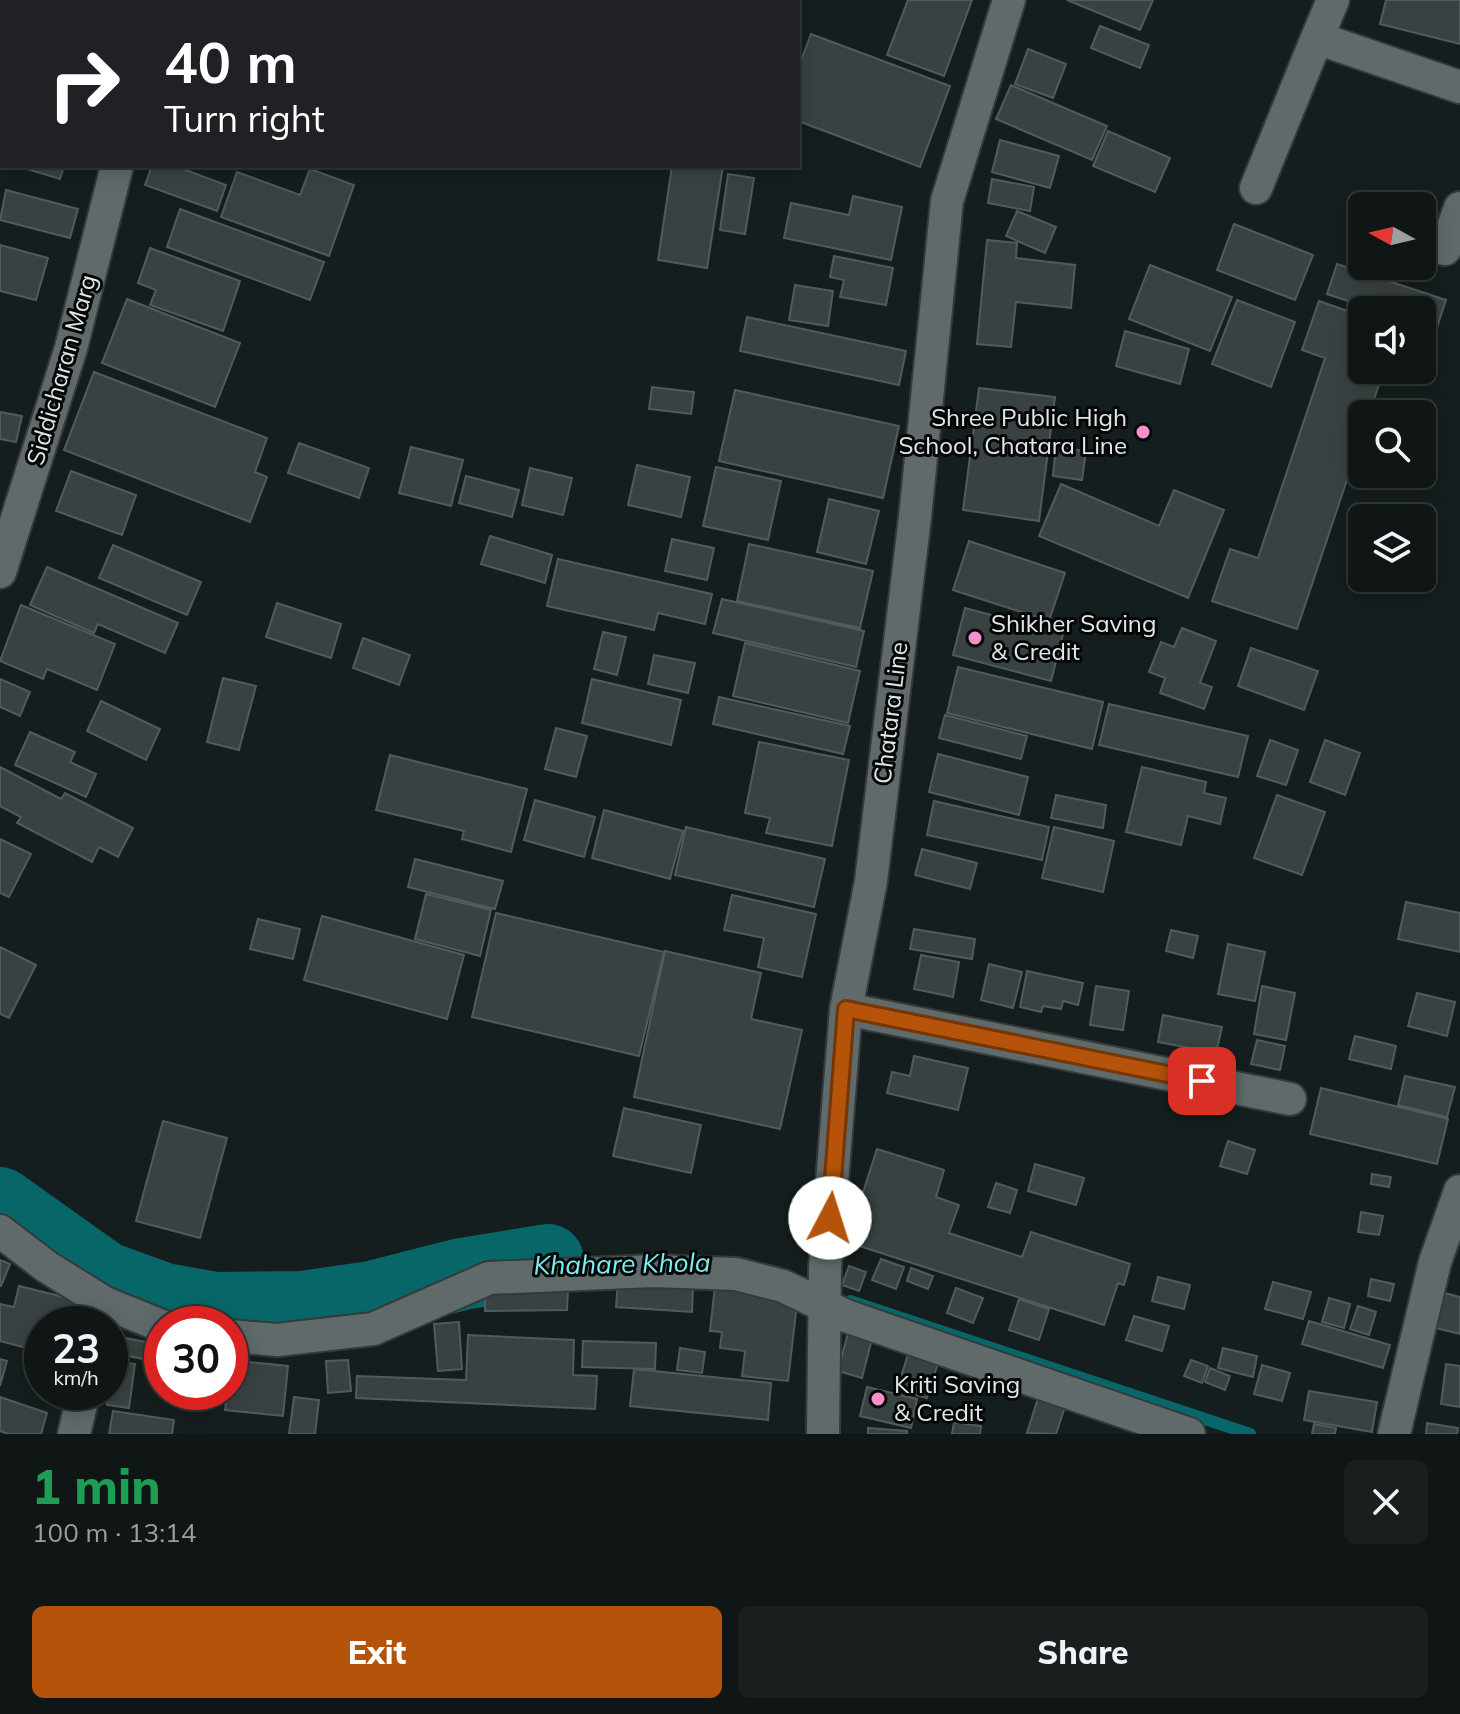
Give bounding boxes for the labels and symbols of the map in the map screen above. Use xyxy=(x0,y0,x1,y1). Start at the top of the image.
north arrow xyxy=(1348,192,1436,280)
street label: Siddicharan Marg xyxy=(19,271,103,468)
place label: Shree Public High School, Chatara Line xyxy=(898,402,1127,460)
marker: Shree Public High School, Chatara Line xyxy=(1134,423,1152,441)
place label: Shikher Saving & Credit xyxy=(991,608,1156,666)
marker: Shikher Saving & Credit xyxy=(966,629,984,647)
street label: Chatara Line xyxy=(866,640,914,786)
pin xyxy=(1168,1047,1236,1115)
position arrow xyxy=(788,1176,872,1260)
water label: Khahare Khola xyxy=(533,1245,711,1282)
speed limit sign: 30 xyxy=(144,1306,248,1410)
place label: Kriti Saving & Credit xyxy=(894,1369,1020,1427)
marker: Kriti Saving & Credit xyxy=(869,1390,887,1408)

